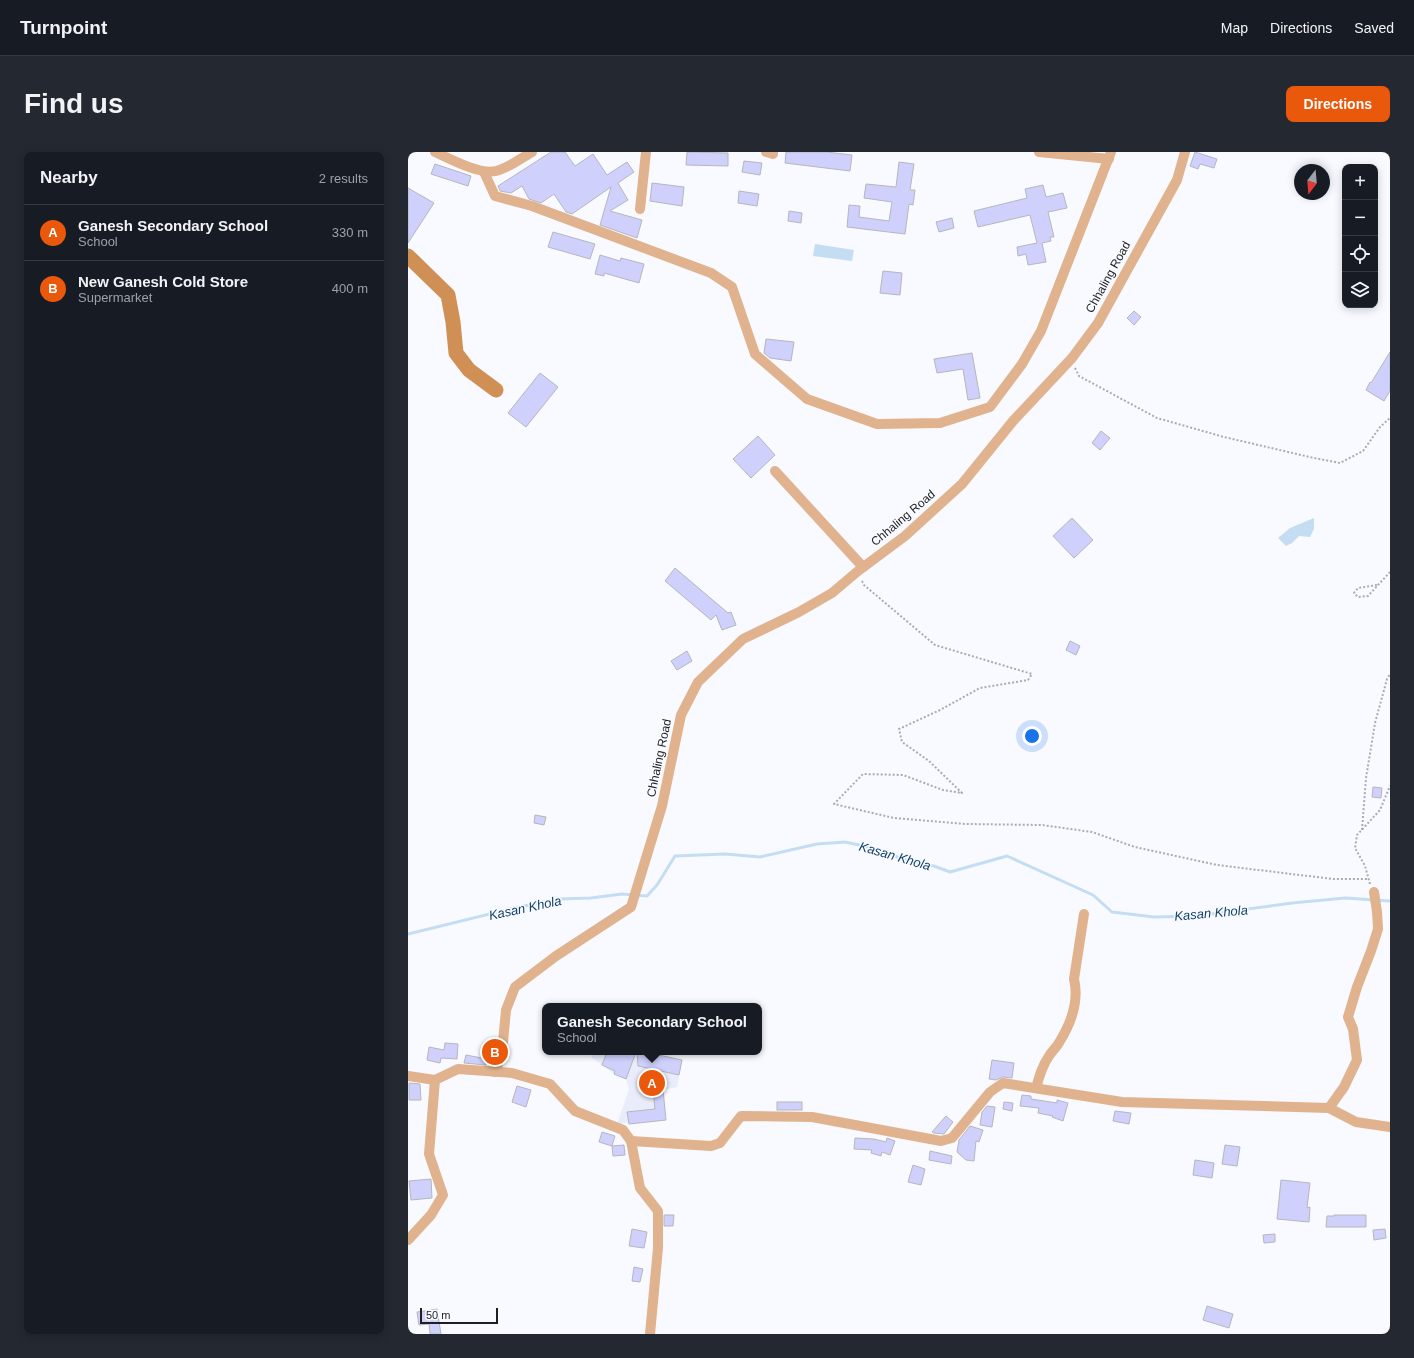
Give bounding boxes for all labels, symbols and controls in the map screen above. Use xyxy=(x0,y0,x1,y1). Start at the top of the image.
text: Turnpoint xyxy=(20,17,107,38)
text: Map xyxy=(1221,20,1248,36)
text: Directions xyxy=(1270,20,1332,36)
text: Saved xyxy=(1354,20,1394,36)
button: Directions xyxy=(1286,86,1390,122)
text: Find us xyxy=(24,88,124,119)
north arrow xyxy=(1294,164,1330,200)
map controls xyxy=(1342,164,1378,308)
button: + xyxy=(1342,164,1378,200)
text: Nearby xyxy=(40,168,98,187)
text: 2 results xyxy=(319,171,368,186)
button: − xyxy=(1342,200,1378,236)
text: Ganesh Secondary School xyxy=(78,217,268,234)
text: A xyxy=(48,225,58,240)
text: 330 m xyxy=(332,225,368,240)
text: School xyxy=(78,234,118,249)
button: locate xyxy=(1342,236,1378,272)
street label: Chhaling Road xyxy=(1083,239,1133,315)
button: layers xyxy=(1342,272,1378,308)
text: New Ganesh Cold Store xyxy=(78,273,248,290)
text: B xyxy=(48,281,58,296)
text: 400 m xyxy=(332,281,368,296)
text: Supermarket xyxy=(78,290,152,305)
street label: Chhaling Road xyxy=(868,487,938,549)
street label: Chhaling Road xyxy=(644,718,674,798)
your location xyxy=(1022,726,1042,746)
water label: Kasan Khola xyxy=(857,839,933,873)
water label: Kasan Khola xyxy=(487,893,563,923)
water label: Kasan Khola xyxy=(1174,902,1248,924)
popup xyxy=(542,1003,762,1055)
text: Ganesh Secondary School xyxy=(557,1013,747,1030)
text: School xyxy=(557,1030,597,1045)
pin: B xyxy=(482,1037,508,1067)
pin: A xyxy=(639,1068,665,1098)
scale bar xyxy=(420,1306,498,1325)
text: 50 m xyxy=(426,1309,450,1321)

